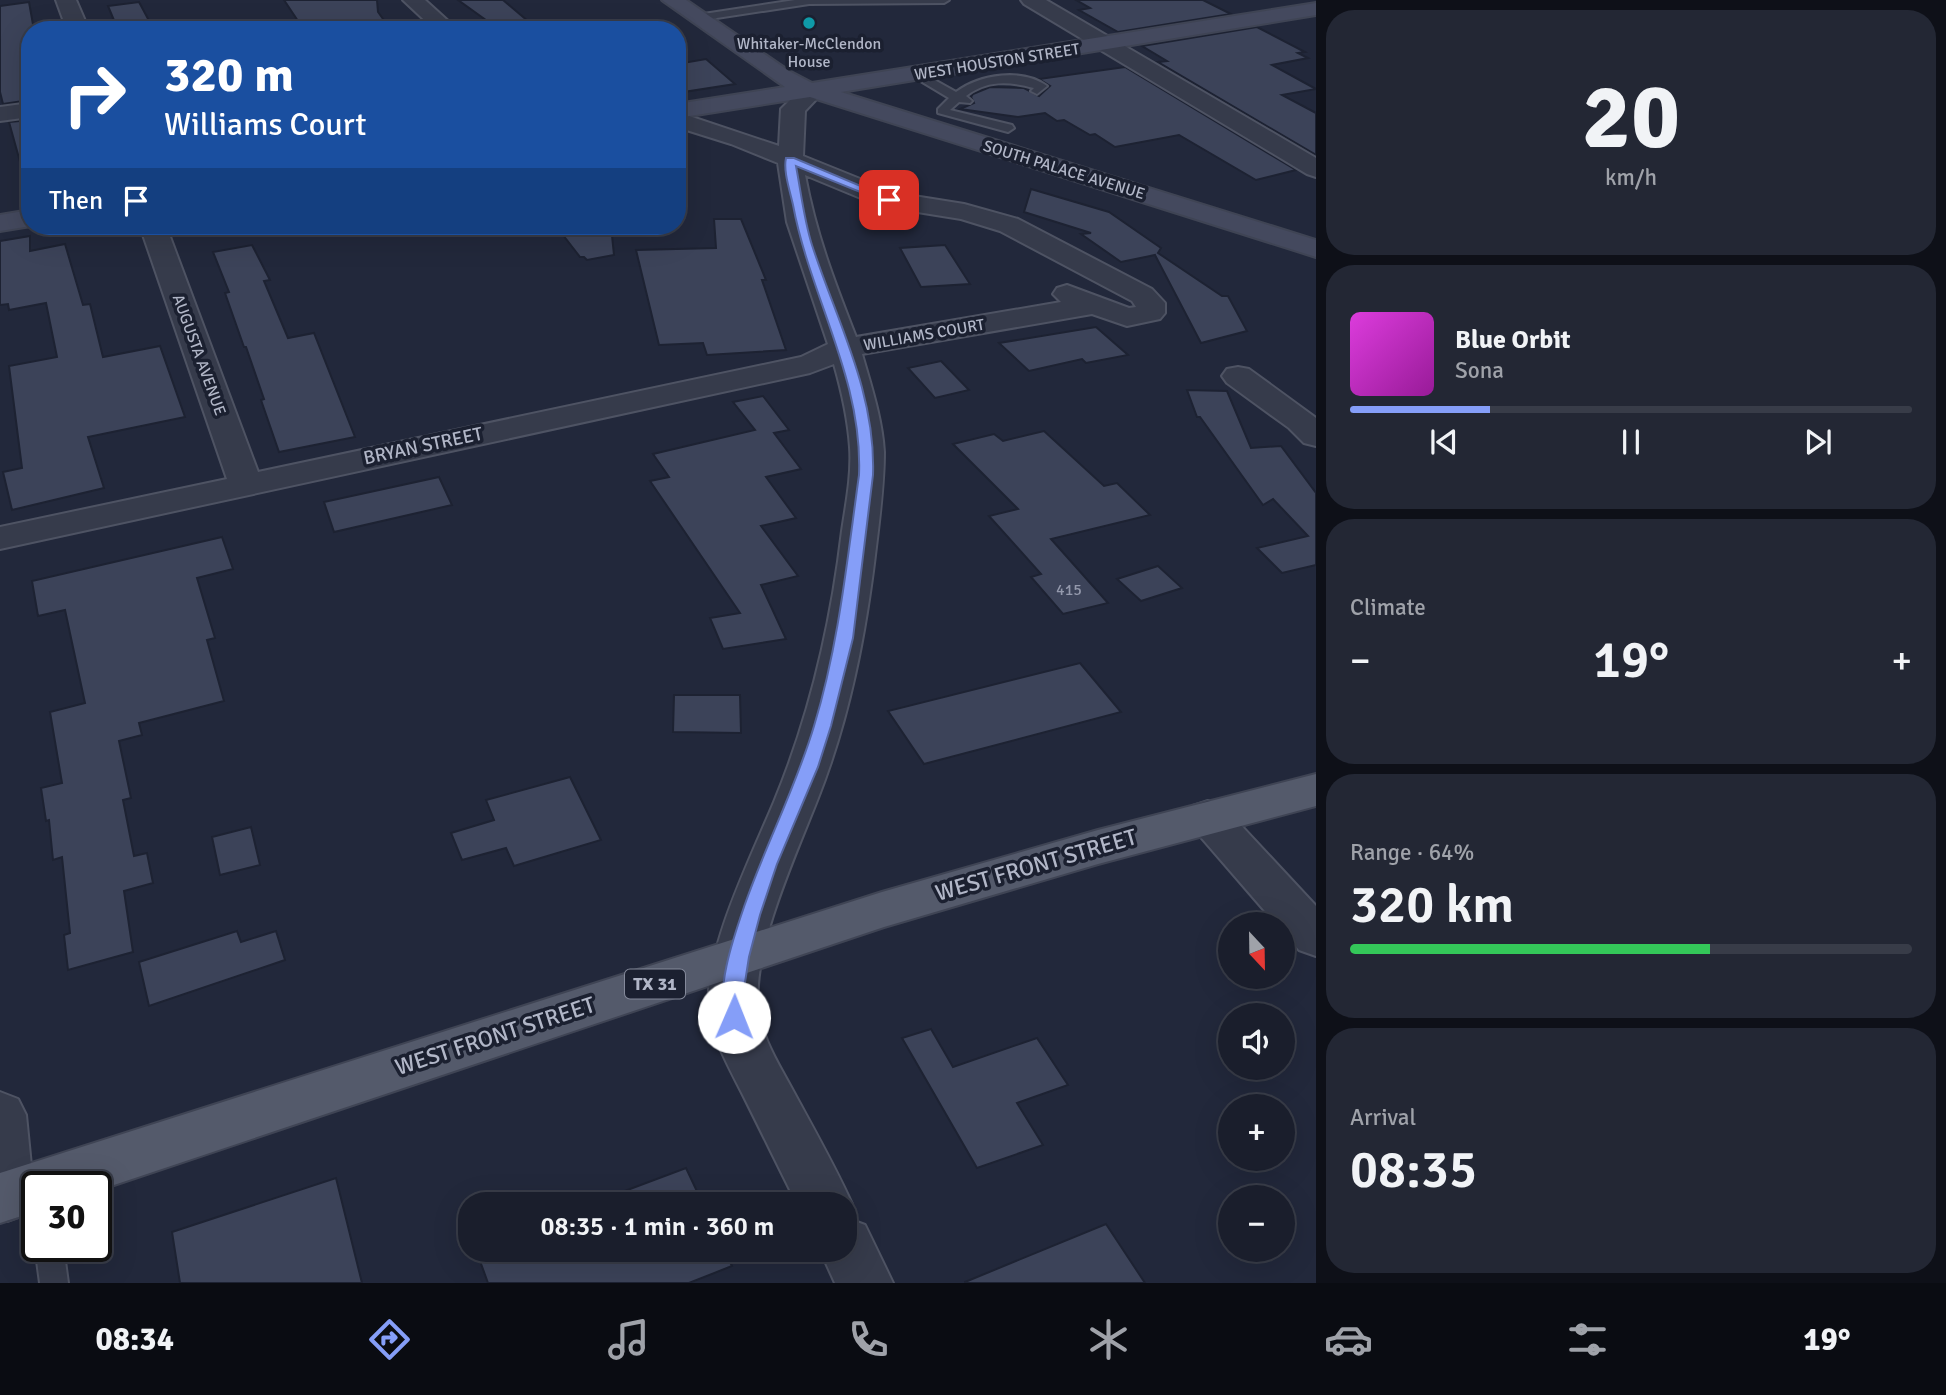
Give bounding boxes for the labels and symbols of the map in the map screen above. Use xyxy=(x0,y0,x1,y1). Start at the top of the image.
marker: Whitaker-McClendon House xyxy=(801,15,817,31)
place label: Whitaker-McClendon House xyxy=(737,34,881,72)
street label: WEST HOUSTON STREET xyxy=(913,39,1081,85)
street label: SOUTH PALACE AVENUE xyxy=(981,136,1147,204)
pin xyxy=(859,170,919,230)
street label: AUGUSTA AVENUE xyxy=(168,292,230,418)
street label: WILLIAMS COURT xyxy=(862,314,986,355)
street label: BRYAN STREET xyxy=(361,422,486,470)
house number: 415 xyxy=(1056,580,1082,600)
street label: WEST FRONT STREET xyxy=(932,822,1141,908)
north arrow xyxy=(1218,912,1295,989)
road number: TX 31 xyxy=(625,970,685,999)
position arrow xyxy=(697,980,771,1054)
street label: WEST FRONT STREET xyxy=(391,990,599,1082)
speed limit sign: 30 xyxy=(21,1171,112,1262)

